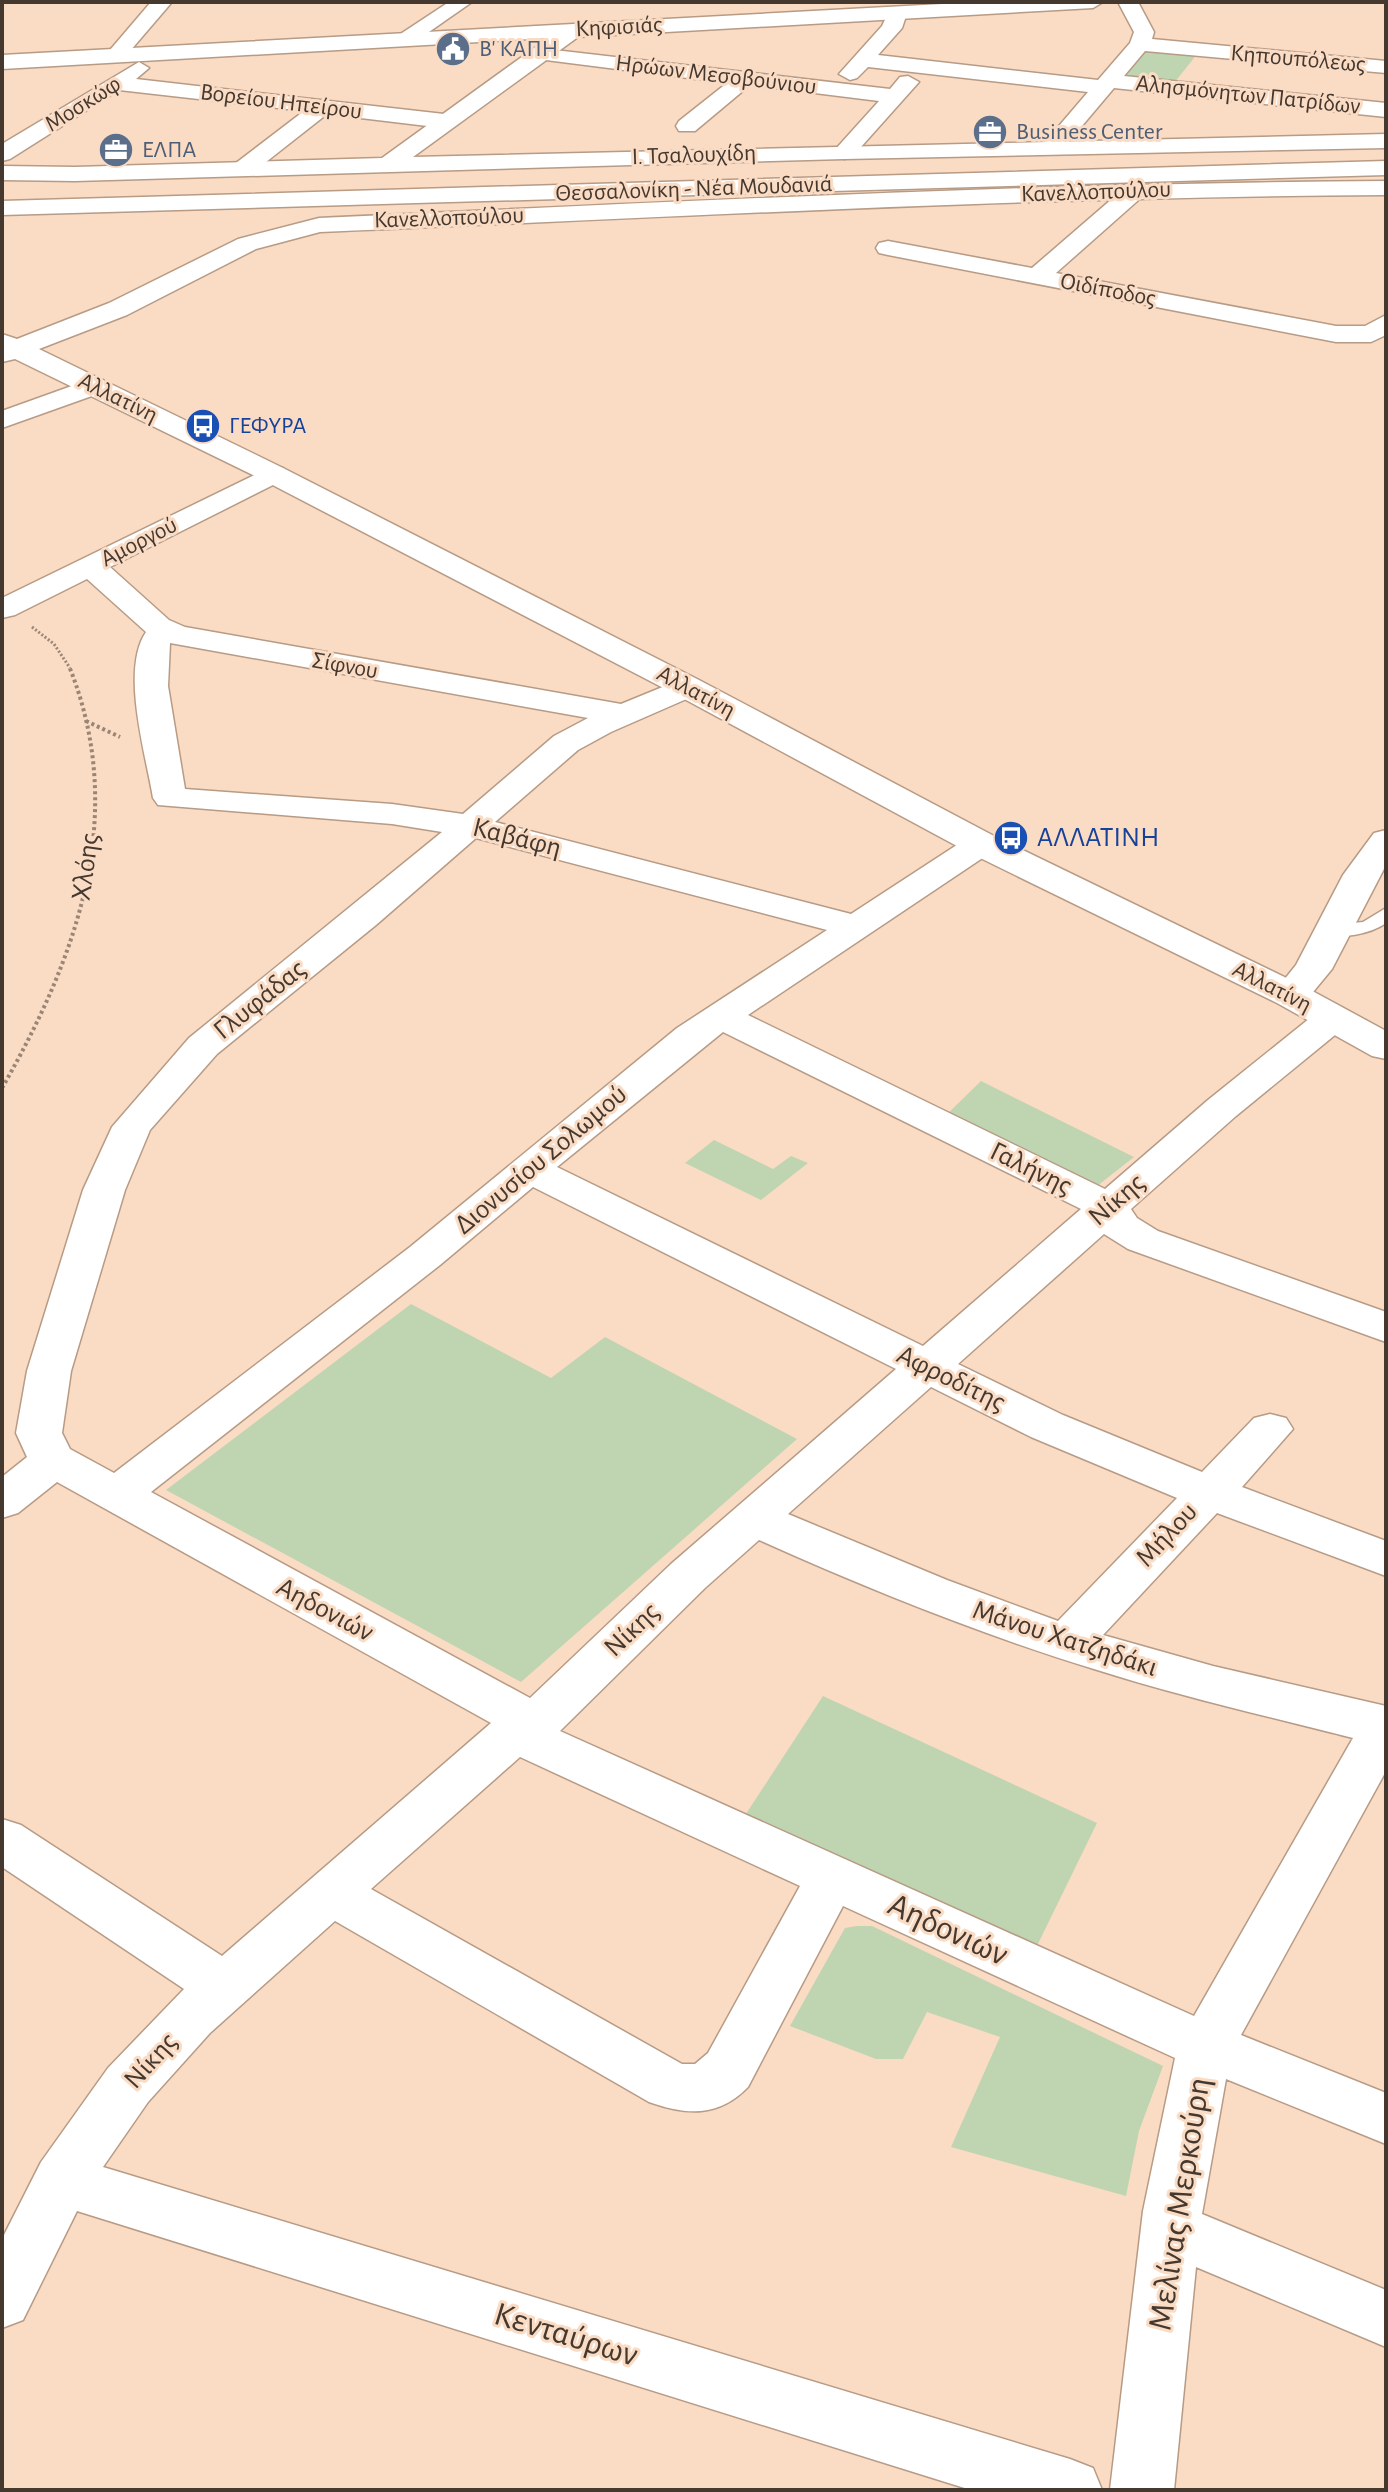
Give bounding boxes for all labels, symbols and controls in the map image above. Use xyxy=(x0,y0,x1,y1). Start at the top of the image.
street label: Κηφισιάς xyxy=(575,13,663,41)
public building icon: Β' ΚΑΠΗ xyxy=(434,30,472,68)
place label: Β' ΚΑΠΗ xyxy=(479,37,558,61)
street label: Κηπουπόλεως xyxy=(1230,41,1366,77)
street label: Ηρώων Μεσοβούνιου xyxy=(614,51,818,99)
street label: Αλησμόνητων Πατρίδων xyxy=(1134,71,1362,119)
street label: Μοσκώφ xyxy=(41,72,125,136)
street label: Βορείου Ηπείρου xyxy=(199,80,363,124)
office icon: Business Center xyxy=(971,113,1009,151)
place label: Business Center xyxy=(1016,120,1163,144)
office icon: ΕΛΠΑ xyxy=(97,131,135,169)
place label: ΕΛΠΑ xyxy=(142,138,197,162)
street label: Ι. Τσαλουχίδη xyxy=(631,141,757,169)
street label: Θεσσαλονίκη - Νέα Μουδανιά xyxy=(555,172,833,206)
street label: Κανελλοπούλου xyxy=(1021,177,1171,207)
street label: Κανελλοπούλου xyxy=(374,203,524,233)
street label: Οιδίποδος xyxy=(1058,269,1158,311)
street label: Αλλατίνη xyxy=(75,369,161,427)
bus stop icon: ΓΕΦΥΡΑ xyxy=(184,407,222,445)
place label: ΓΕΦΥΡΑ xyxy=(229,414,306,438)
street label: Αμοργού xyxy=(97,513,181,571)
street label: Σίφνου xyxy=(310,648,380,684)
street label: Αλλατίνη xyxy=(653,661,739,723)
street label: Καβάφη xyxy=(470,813,564,863)
bus stop icon: ΑΛΛΑΤΙΝΗ xyxy=(992,819,1030,857)
place label: ΑΛΛΑΤΙΝΗ xyxy=(1037,824,1159,852)
street label: Χλόης xyxy=(67,831,105,902)
street label: Γλυφάδας xyxy=(209,955,311,1045)
street label: Αλλατίνη xyxy=(1229,957,1315,1017)
street label: Διονυσίου Σολωμού xyxy=(450,1080,632,1240)
street label: Γαλήνης xyxy=(986,1137,1076,1201)
street label: Νίκης xyxy=(1084,1168,1150,1232)
street label: Αφροδίτης xyxy=(892,1341,1010,1417)
street label: Μήλου xyxy=(1131,1498,1203,1572)
street label: Αηδονιών xyxy=(272,1573,378,1647)
street label: Μάνου Χατζηδάκι xyxy=(969,1596,1161,1682)
street label: Νίκης xyxy=(599,1598,665,1662)
street label: Αηδονιών xyxy=(883,1888,1013,1972)
street label: Νίκης xyxy=(119,2028,183,2094)
street label: Μελίνας Μερκούρη xyxy=(1143,2075,1217,2333)
street label: Κενταύρων xyxy=(490,2297,642,2373)

